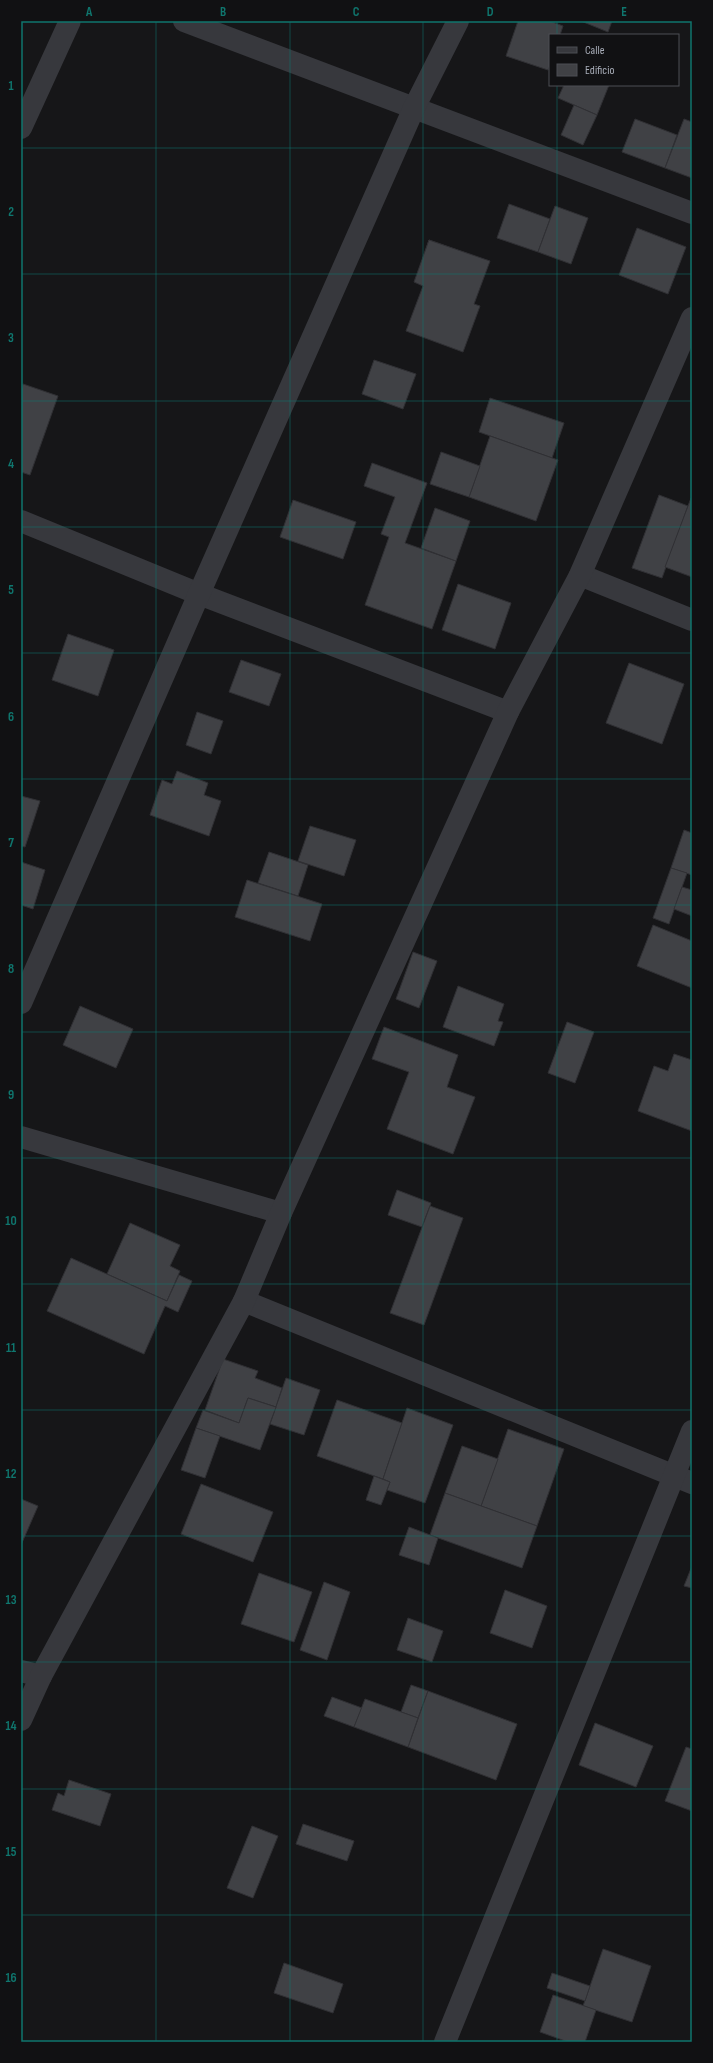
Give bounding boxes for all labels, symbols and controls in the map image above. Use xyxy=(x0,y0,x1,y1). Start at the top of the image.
text: A xyxy=(85,4,93,20)
text: B xyxy=(220,4,226,20)
text: C xyxy=(353,4,360,20)
text: D xyxy=(487,4,494,20)
text: E xyxy=(621,4,627,20)
legend xyxy=(549,34,679,86)
text: Calle xyxy=(585,43,605,58)
text: Edificio xyxy=(585,63,614,78)
text: 1 xyxy=(8,78,14,94)
text: 2 xyxy=(8,204,14,220)
text: 3 xyxy=(8,330,14,346)
text: 4 xyxy=(8,456,14,472)
text: 5 xyxy=(8,582,14,598)
text: 6 xyxy=(8,709,14,725)
text: 7 xyxy=(8,835,14,851)
text: 8 xyxy=(8,961,14,977)
text: 9 xyxy=(8,1087,14,1103)
text: 10 xyxy=(5,1213,17,1229)
text: 11 xyxy=(6,1340,16,1356)
text: 12 xyxy=(6,1466,17,1482)
text: 13 xyxy=(6,1592,17,1608)
text: 14 xyxy=(5,1718,17,1734)
text: 15 xyxy=(6,1844,17,1860)
text: 16 xyxy=(5,1970,17,1986)

